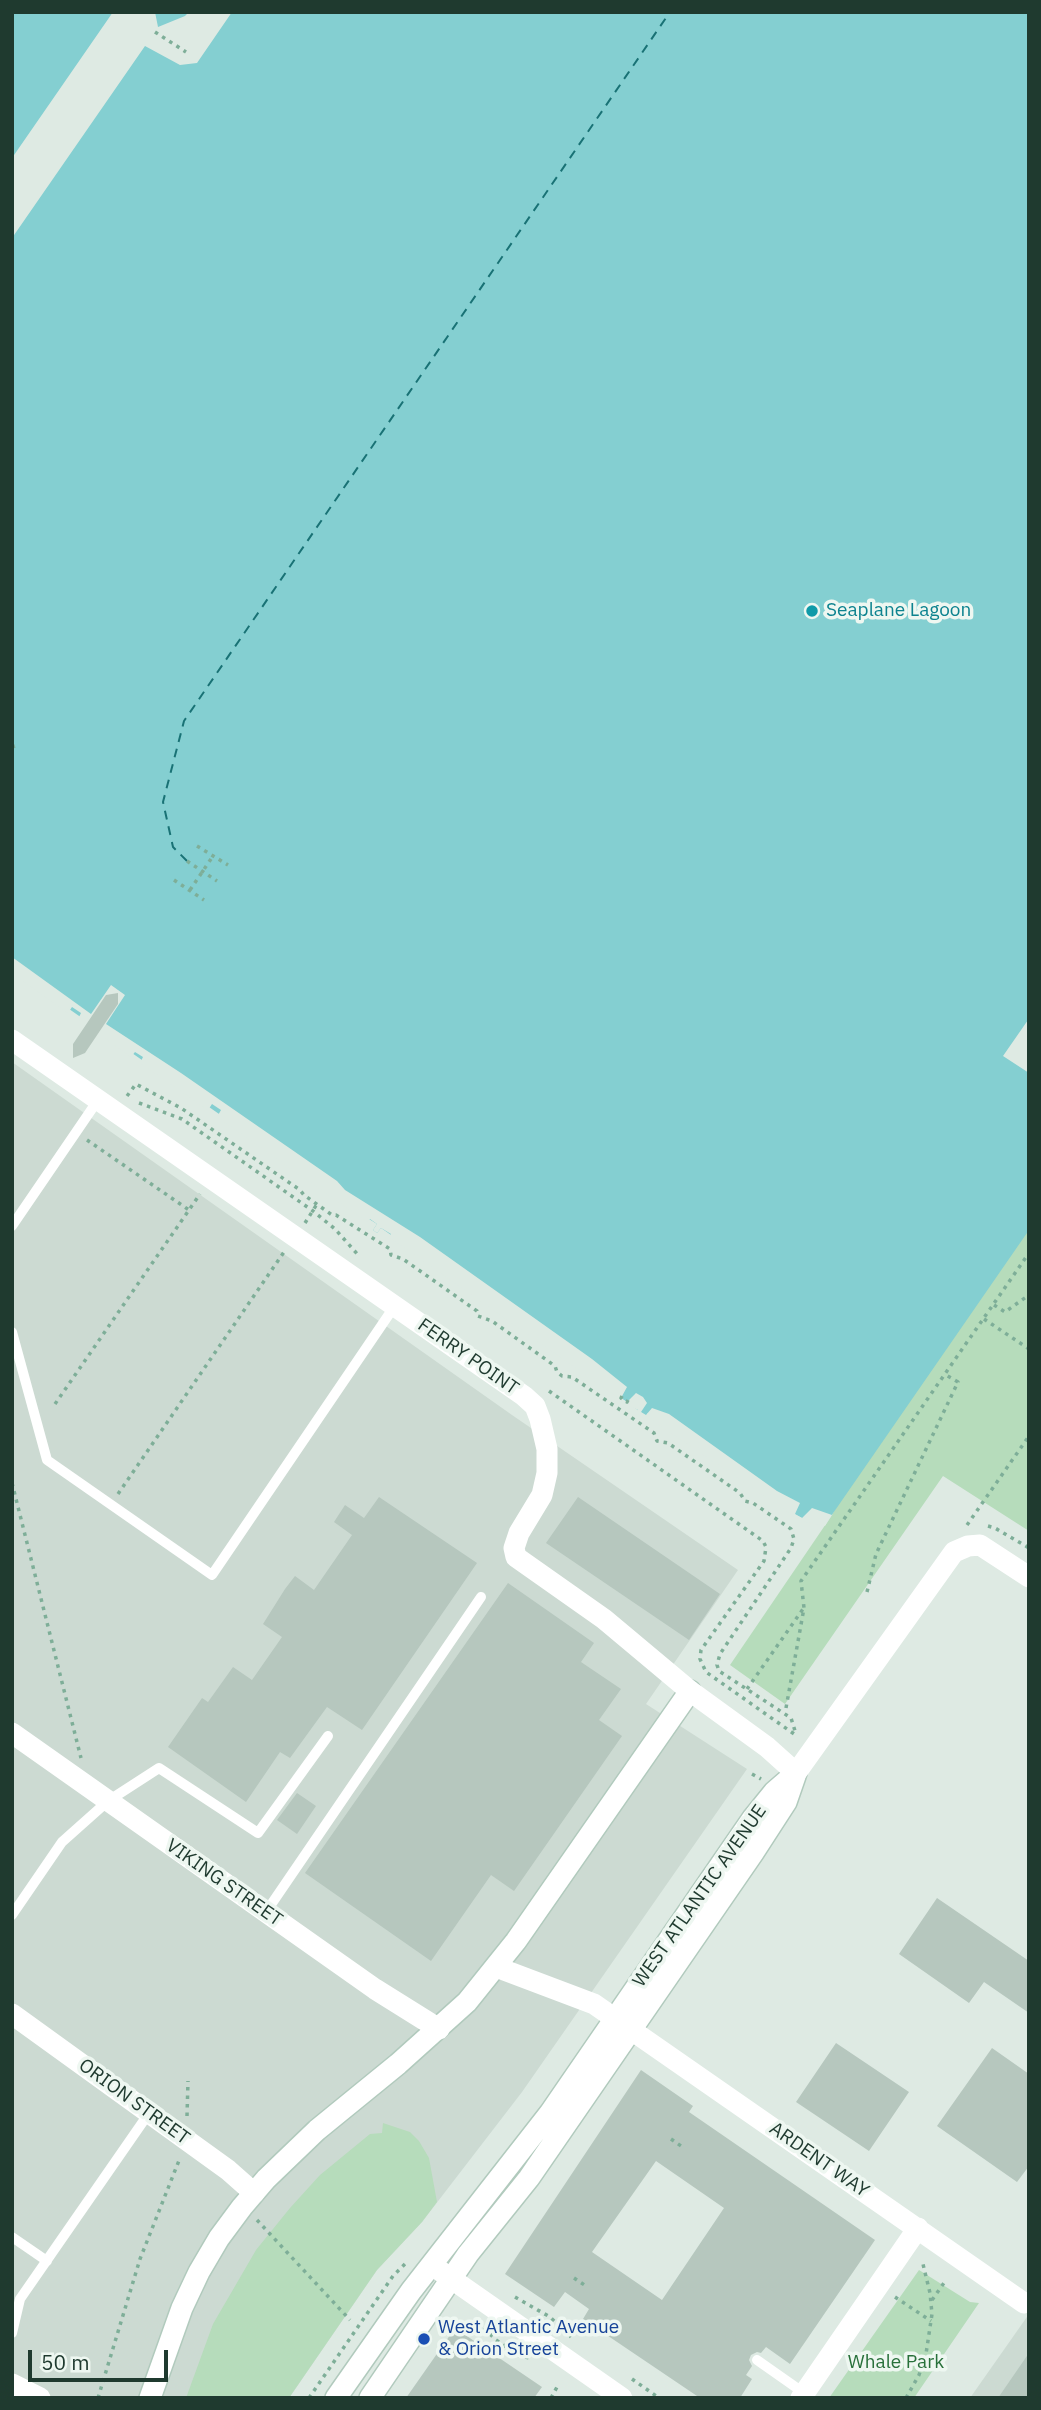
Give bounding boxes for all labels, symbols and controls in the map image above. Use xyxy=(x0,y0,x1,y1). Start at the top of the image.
place label: Seaplane Lagoon xyxy=(826,600,971,622)
marker: Seaplane Lagoon xyxy=(804,603,820,619)
street label: FERRY POINT xyxy=(413,1314,523,1400)
street label: WEST ATLANTIC AVENUE xyxy=(628,1800,772,1992)
street label: VIKING STREET xyxy=(161,1834,287,1932)
street label: ORION STREET xyxy=(74,2054,194,2150)
street label: ARDENT WAY xyxy=(765,2117,873,2203)
place label: West Atlantic Avenue & Orion Street xyxy=(438,2317,619,2361)
marker: West Atlantic Avenue & Orion Street xyxy=(416,2331,432,2347)
scale bar xyxy=(32,2336,172,2380)
text: 50 m xyxy=(41,2348,90,2376)
park label: Whale Park xyxy=(848,2352,944,2374)

